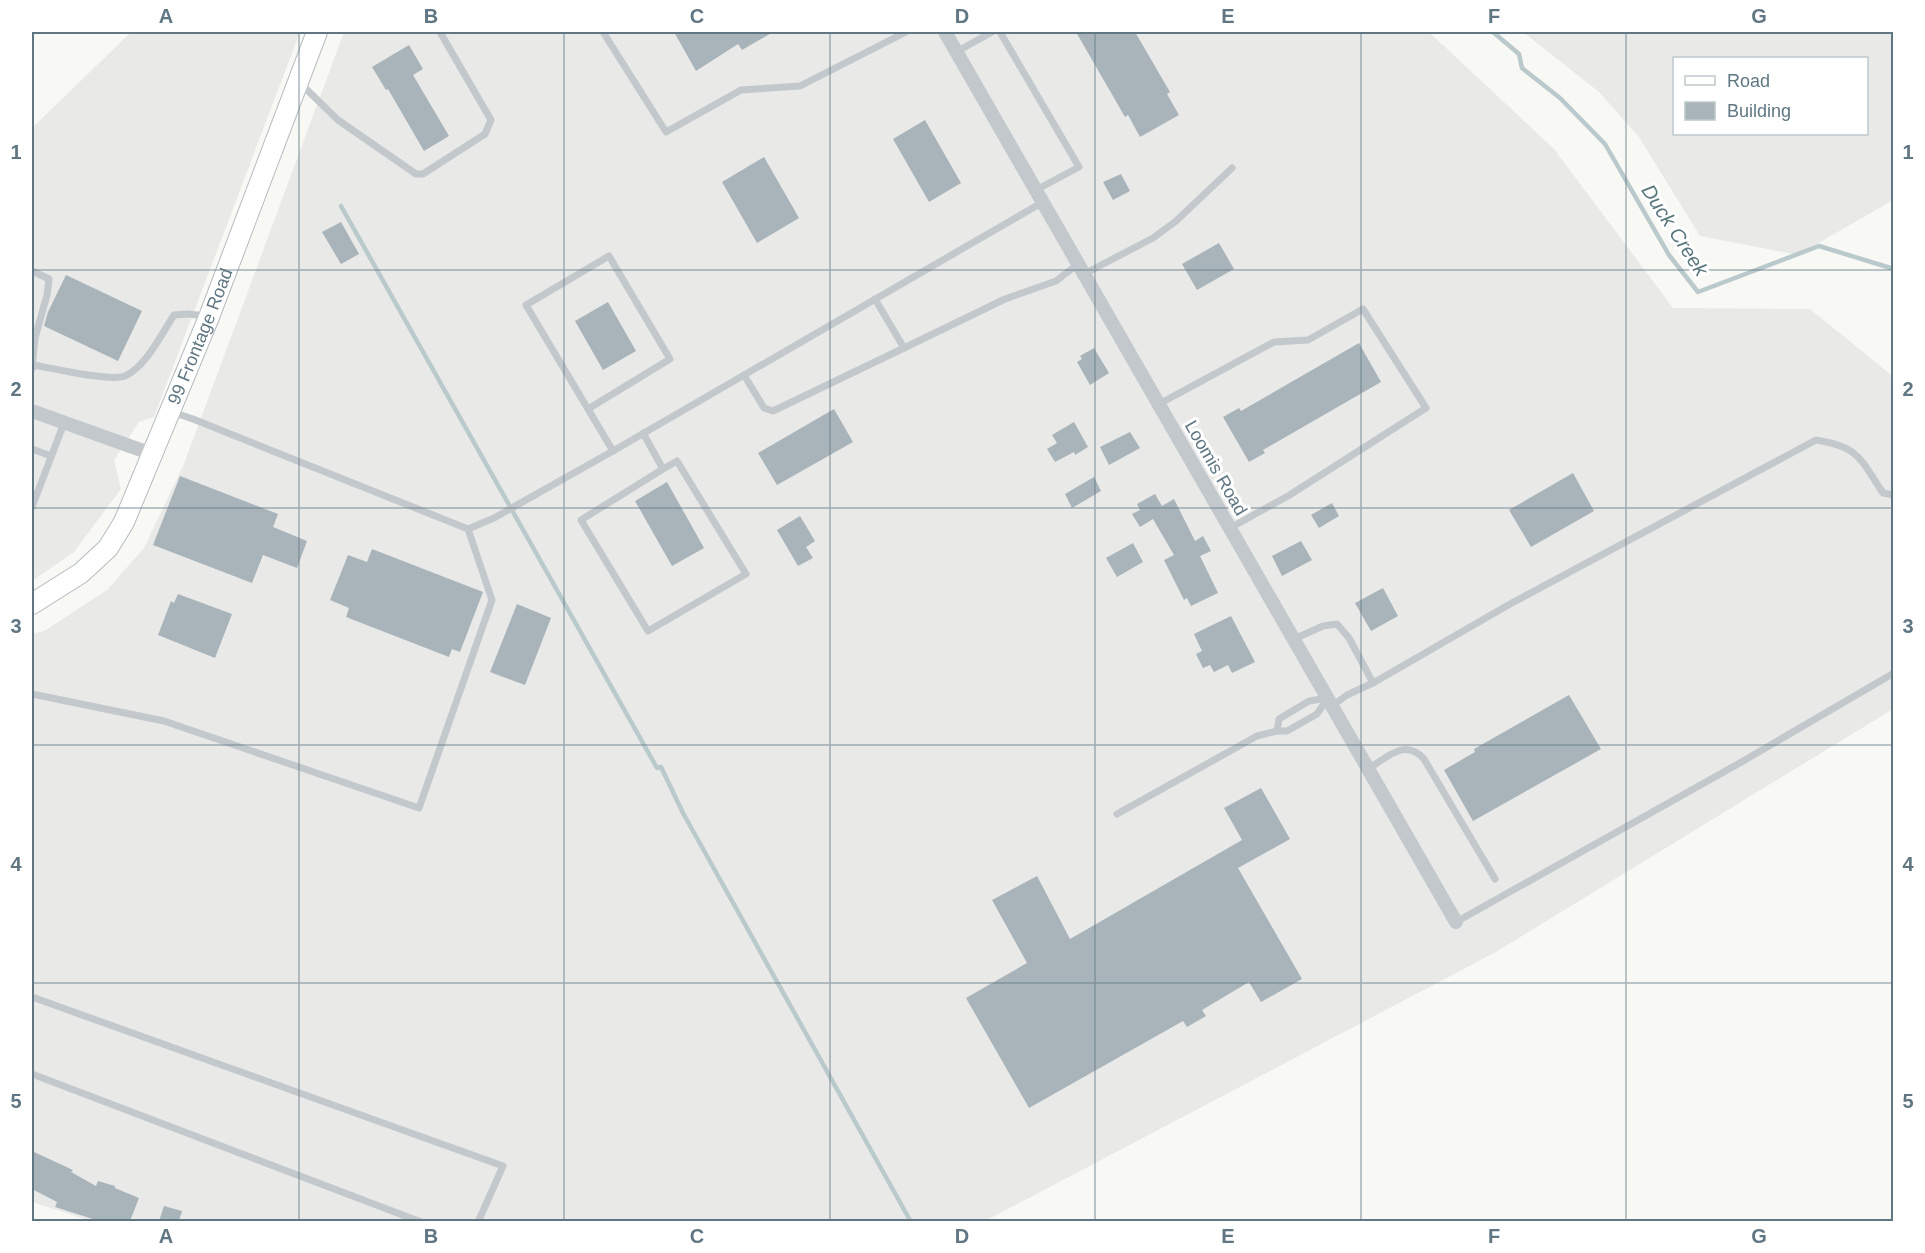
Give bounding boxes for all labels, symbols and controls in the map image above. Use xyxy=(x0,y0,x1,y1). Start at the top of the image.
text: A xyxy=(159,5,173,27)
text: B xyxy=(424,5,438,27)
text: C xyxy=(690,5,704,27)
text: D xyxy=(955,5,969,27)
text: E xyxy=(1221,5,1235,27)
text: F xyxy=(1488,5,1500,27)
text: G xyxy=(1751,5,1767,27)
legend xyxy=(1673,57,1868,135)
text: Road xyxy=(1727,71,1770,91)
text: Building xyxy=(1727,101,1791,121)
text: 1 xyxy=(10,141,22,163)
text: 1 xyxy=(1902,141,1914,163)
water label: Duck Creek xyxy=(1637,180,1713,281)
street label: 99 Frontage Road xyxy=(164,265,237,408)
text: 2 xyxy=(10,378,22,400)
text: 2 xyxy=(1902,378,1914,400)
street label: Loomis Road xyxy=(1181,417,1251,519)
text: 3 xyxy=(10,615,22,637)
text: 3 xyxy=(1902,615,1914,637)
text: 4 xyxy=(10,853,22,875)
text: 4 xyxy=(1902,853,1914,875)
text: 5 xyxy=(10,1090,22,1112)
text: 5 xyxy=(1902,1090,1914,1112)
text: A xyxy=(159,1225,173,1247)
text: B xyxy=(424,1225,438,1247)
text: C xyxy=(690,1225,704,1247)
text: D xyxy=(955,1225,969,1247)
text: E xyxy=(1221,1225,1235,1247)
text: F xyxy=(1488,1225,1500,1247)
text: G xyxy=(1751,1225,1767,1247)

